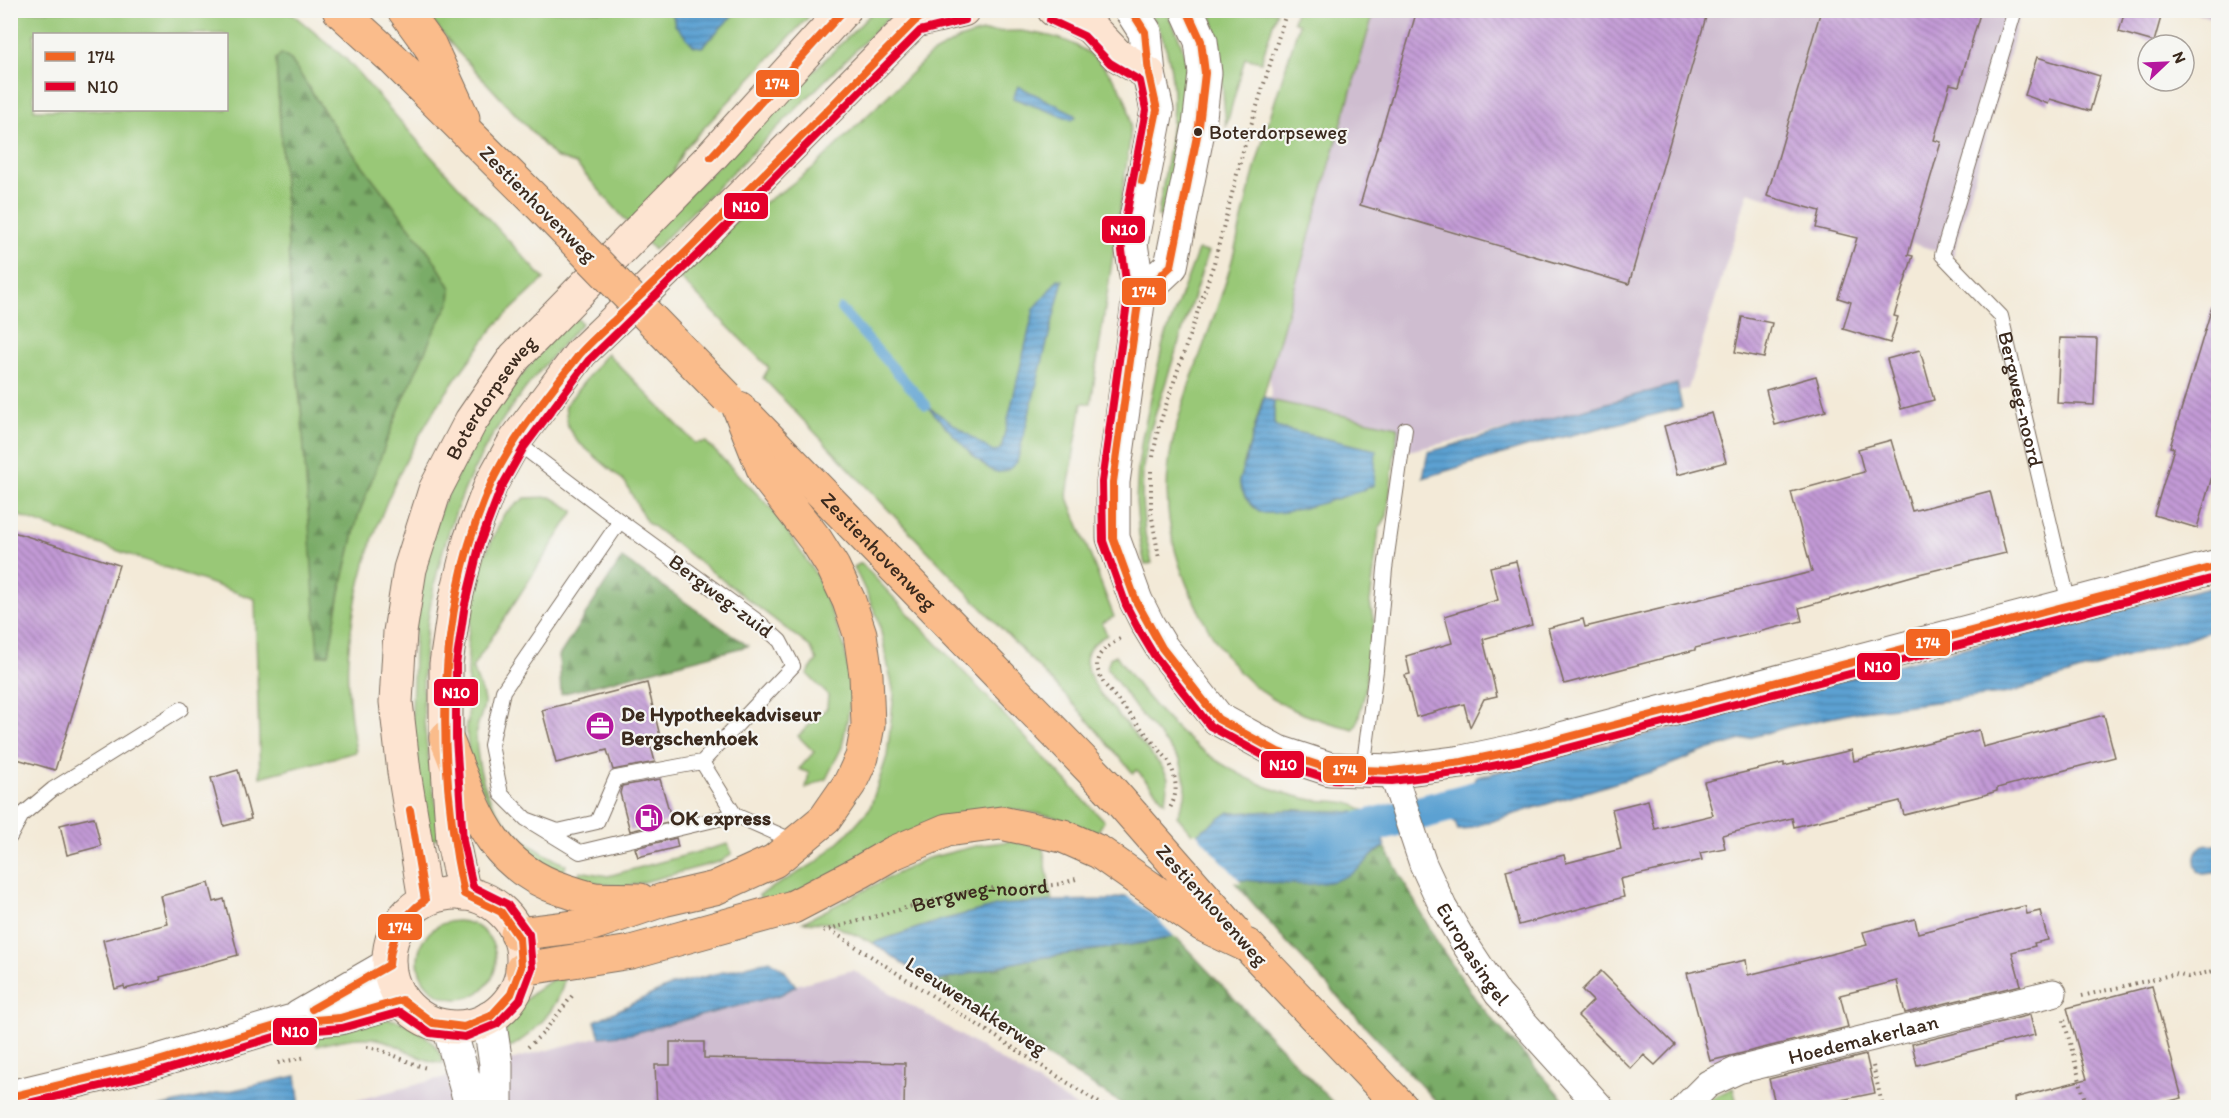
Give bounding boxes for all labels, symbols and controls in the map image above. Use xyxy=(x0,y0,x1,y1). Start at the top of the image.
legend xyxy=(33,33,228,111)
north arrow xyxy=(2136,33,2196,93)
text: 174 xyxy=(87,46,115,68)
text: N xyxy=(2168,49,2190,66)
line badge: 174 xyxy=(755,69,800,98)
text: 174 xyxy=(765,74,790,93)
text: N10 xyxy=(87,76,119,98)
place label: Boterdorpseweg xyxy=(1209,120,1348,144)
marker: Boterdorpseweg xyxy=(1192,126,1204,138)
street label: Zestienhovenweg xyxy=(475,140,602,268)
line badge: N10 xyxy=(723,192,769,220)
text: N10 xyxy=(732,197,760,216)
line badge: N10 xyxy=(1101,215,1146,244)
text: N10 xyxy=(1110,220,1138,239)
line badge: 174 xyxy=(1121,277,1167,306)
text: 174 xyxy=(1132,282,1157,301)
street label: Bergweg-noord xyxy=(1993,329,2049,470)
street label: Boterdorpseweg xyxy=(440,330,541,464)
street label: Zestienhovenweg xyxy=(816,487,942,616)
street label: Bergweg-zuid xyxy=(664,548,779,643)
line badge: 174 xyxy=(1905,628,1951,657)
text: 174 xyxy=(1916,633,1941,652)
line badge: N10 xyxy=(1856,652,1901,681)
text: N10 xyxy=(1864,657,1892,676)
line badge: N10 xyxy=(433,678,479,707)
text: N10 xyxy=(442,683,470,702)
place label: De Hypotheekadviseur Bergschenhoek xyxy=(621,701,822,751)
office icon: De Hypotheekadviseur Bergschenhoek xyxy=(584,710,616,742)
line badge: N10 xyxy=(1260,750,1305,779)
text: N10 xyxy=(1269,755,1297,774)
line badge: 174 xyxy=(1322,755,1367,784)
text: 174 xyxy=(1333,760,1358,779)
fuel station icon: OK express xyxy=(633,802,665,834)
place label: OK express xyxy=(670,805,771,831)
street label: Zestienhovenweg xyxy=(1151,839,1274,971)
street label: Bergweg-noord xyxy=(909,873,1050,918)
street label: Europasingel xyxy=(1431,898,1515,1010)
line badge: 174 xyxy=(377,913,423,941)
text: 174 xyxy=(388,918,413,937)
street label: Leeuwenakkerweg xyxy=(901,951,1052,1061)
street label: Hoedemakerlaan xyxy=(1785,1008,1941,1069)
line badge: N10 xyxy=(272,1017,318,1046)
text: N10 xyxy=(281,1022,309,1041)

